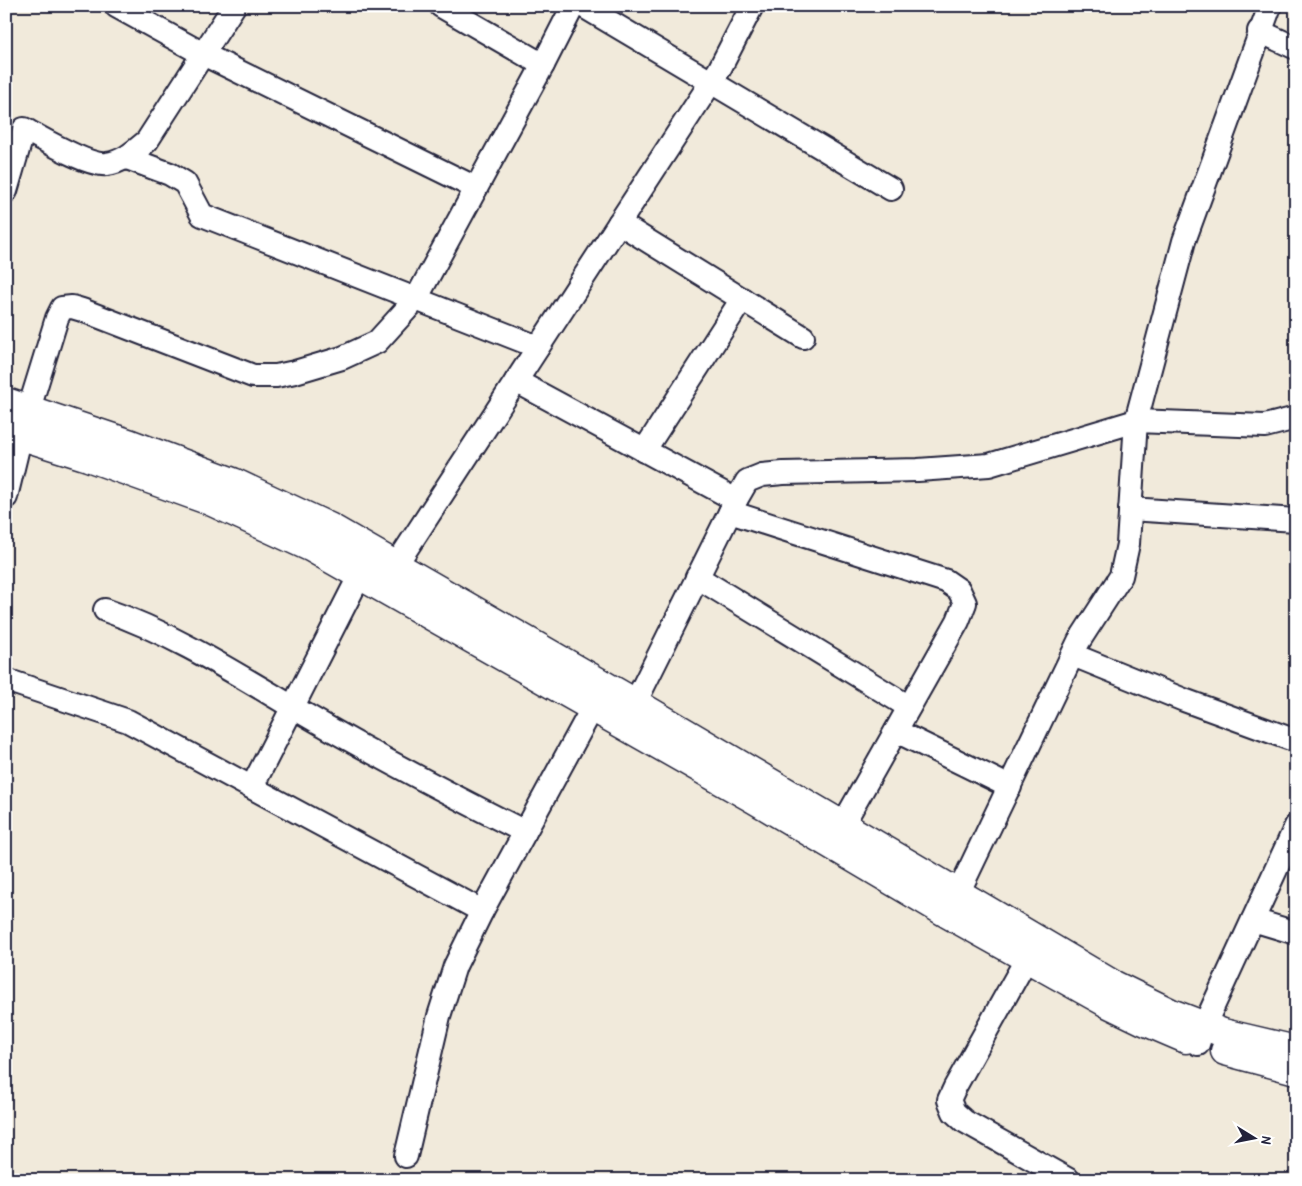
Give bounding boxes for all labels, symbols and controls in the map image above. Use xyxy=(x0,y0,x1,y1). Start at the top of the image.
north arrow xyxy=(1230,1114,1280,1164)
text: N xyxy=(1257,1135,1277,1146)

